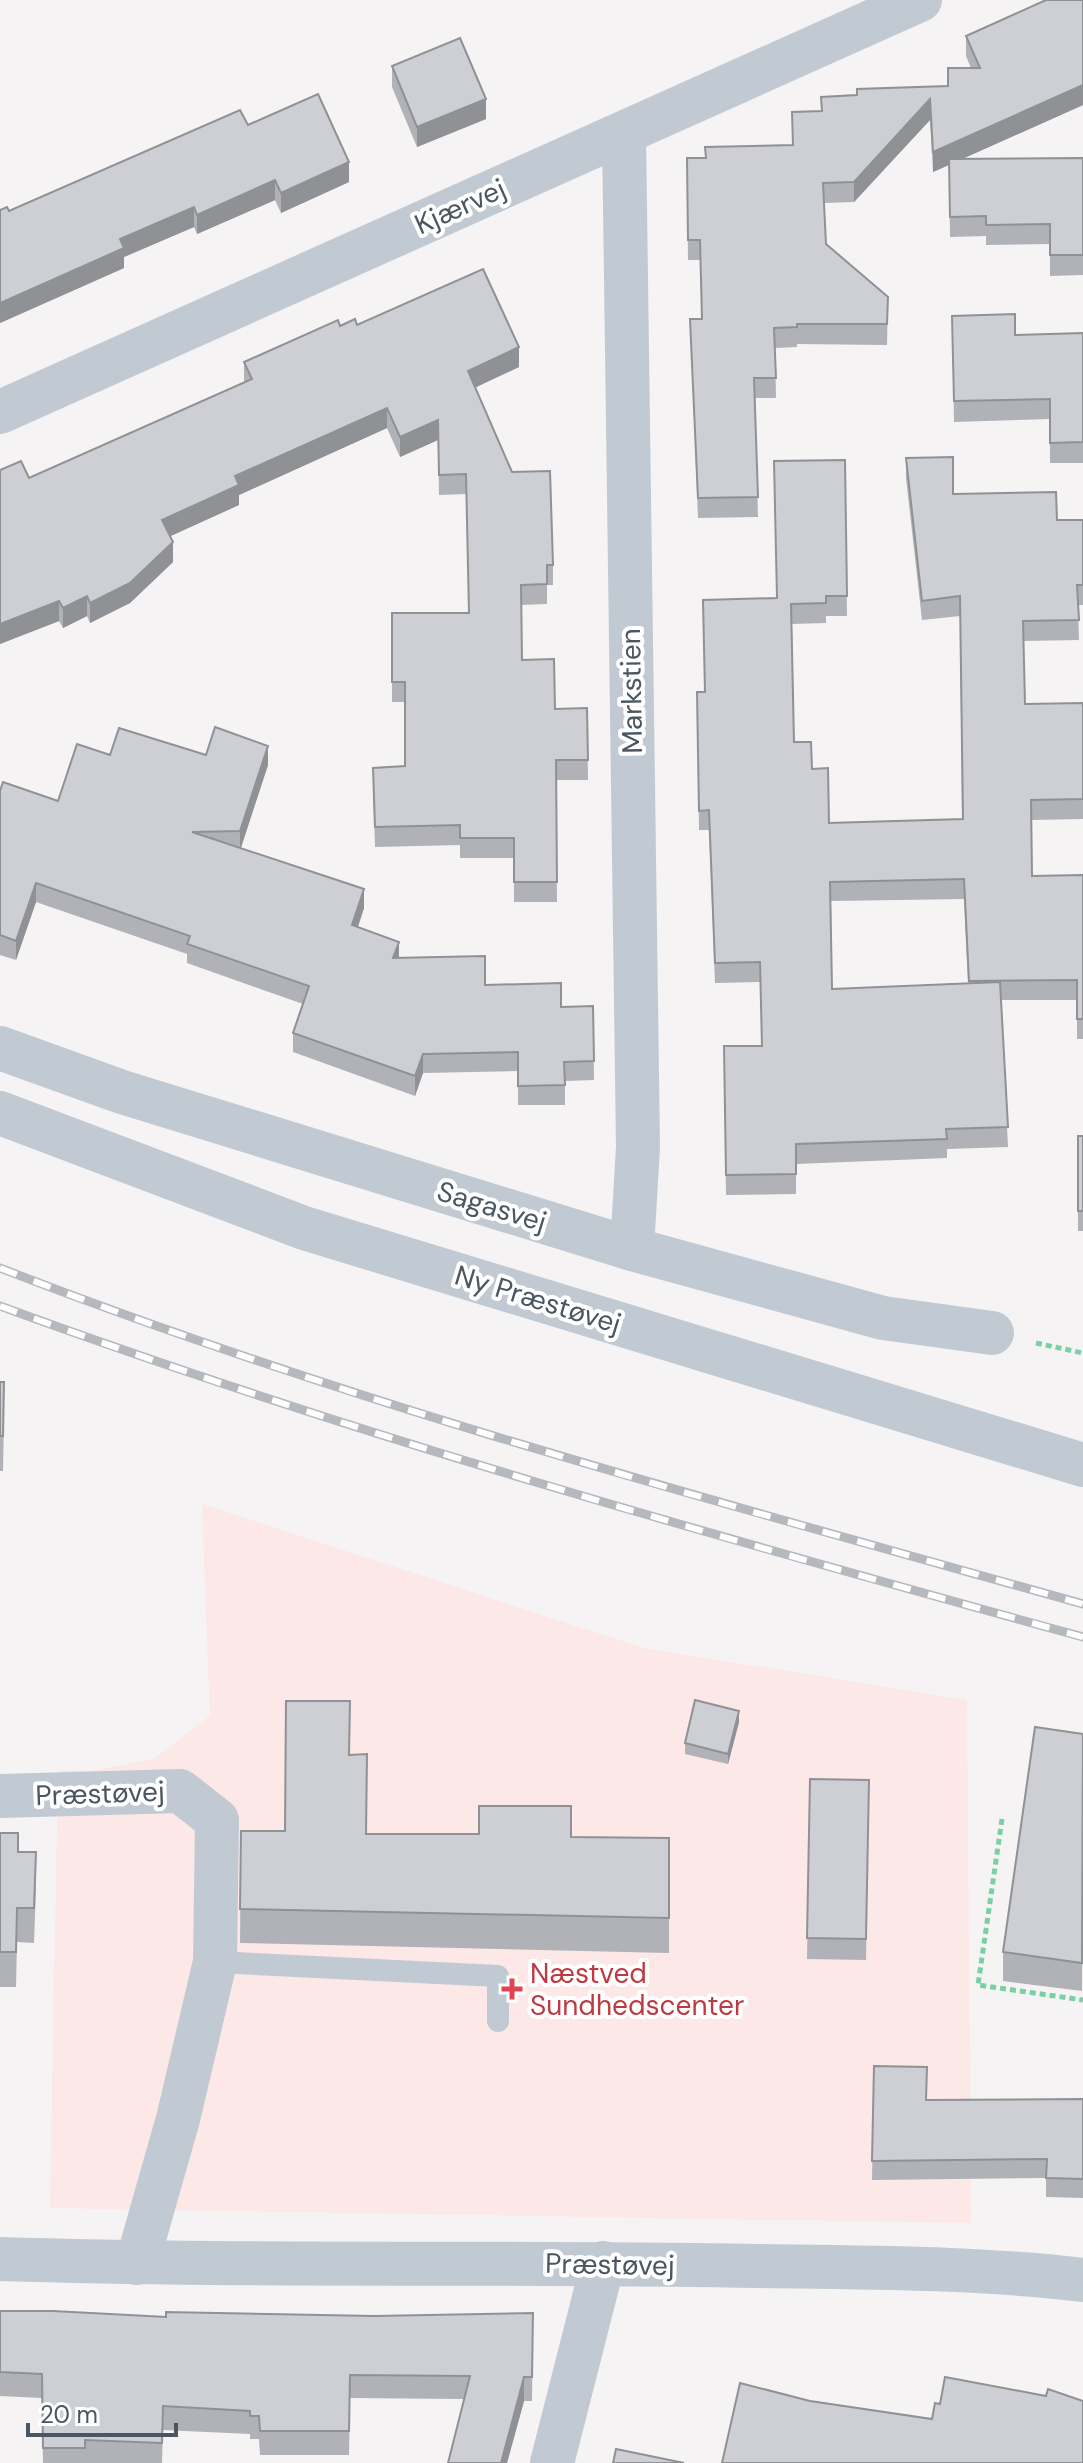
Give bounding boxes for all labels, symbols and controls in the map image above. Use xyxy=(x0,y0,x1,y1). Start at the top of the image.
street label: Kjærvej xyxy=(409,170,512,243)
street label: Markstien xyxy=(612,628,651,754)
street label: Sagasvej xyxy=(433,1172,551,1241)
street label: Ny Præstøvej xyxy=(450,1257,625,1342)
street label: Præstøvej xyxy=(35,1773,165,1814)
place label: Næstved Sundhedscenter xyxy=(530,1955,744,2024)
marker: Næstved Sundhedscenter xyxy=(501,1978,523,2000)
street label: Præstøvej xyxy=(545,2245,675,2284)
scale bar xyxy=(28,2387,176,2437)
text: 20 m xyxy=(40,2399,98,2430)

